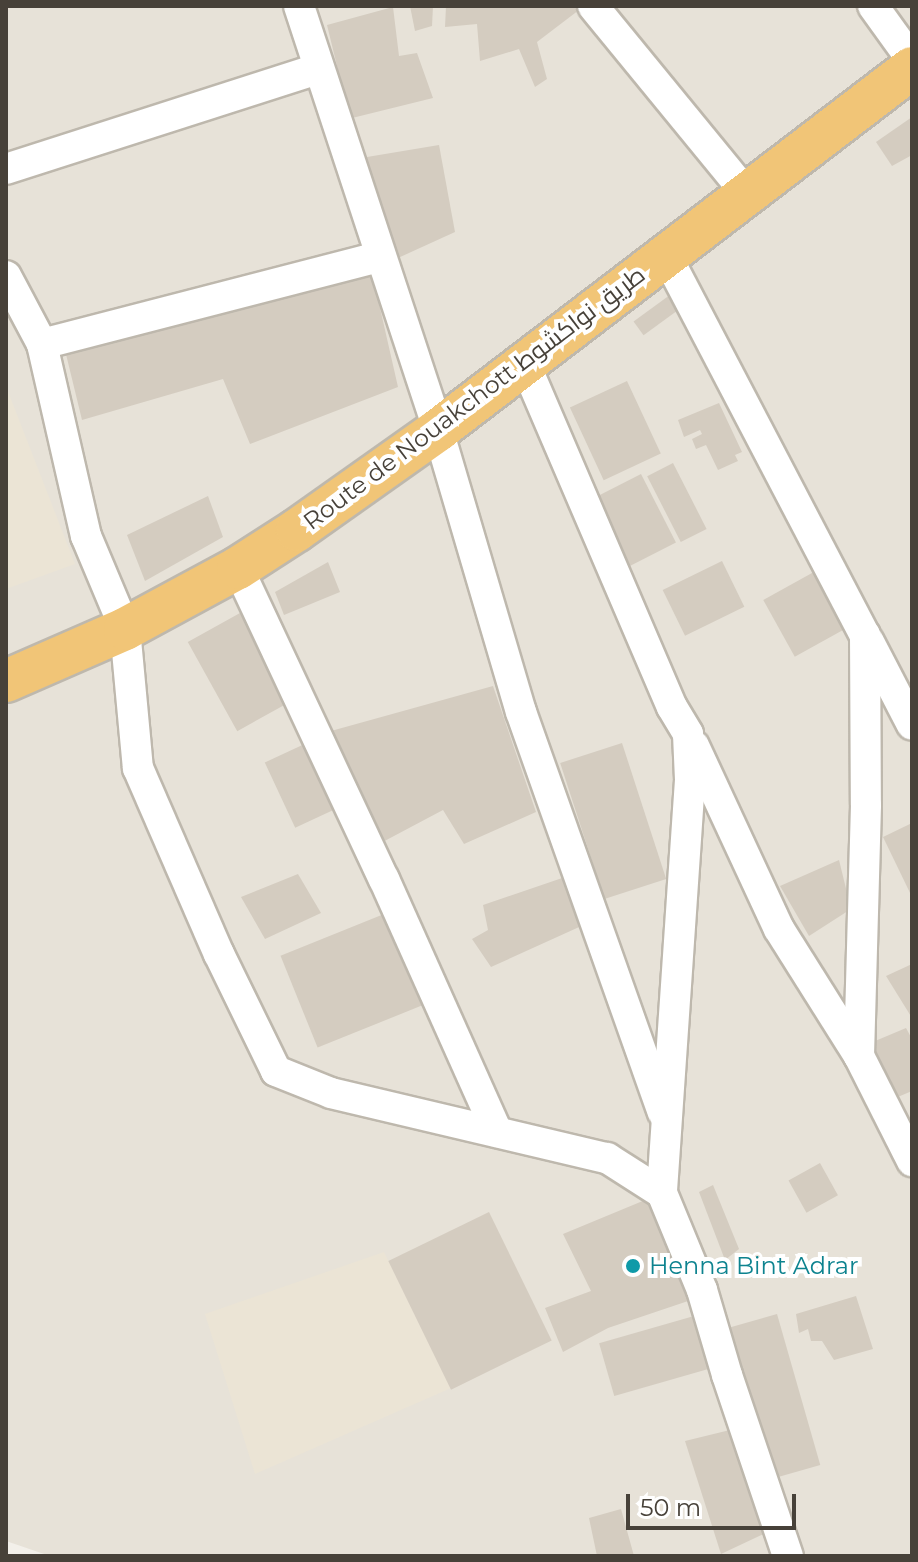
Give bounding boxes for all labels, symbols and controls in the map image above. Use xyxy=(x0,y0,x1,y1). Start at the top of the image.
street label: Route de Nouakchott طريق نواكشوط xyxy=(298,260,650,536)
place label: Henna Bint Adrar xyxy=(649,1252,859,1280)
marker: Henna Bint Adrar xyxy=(624,1257,642,1275)
scale bar xyxy=(630,1478,800,1528)
text: 50 m xyxy=(640,1493,701,1522)

